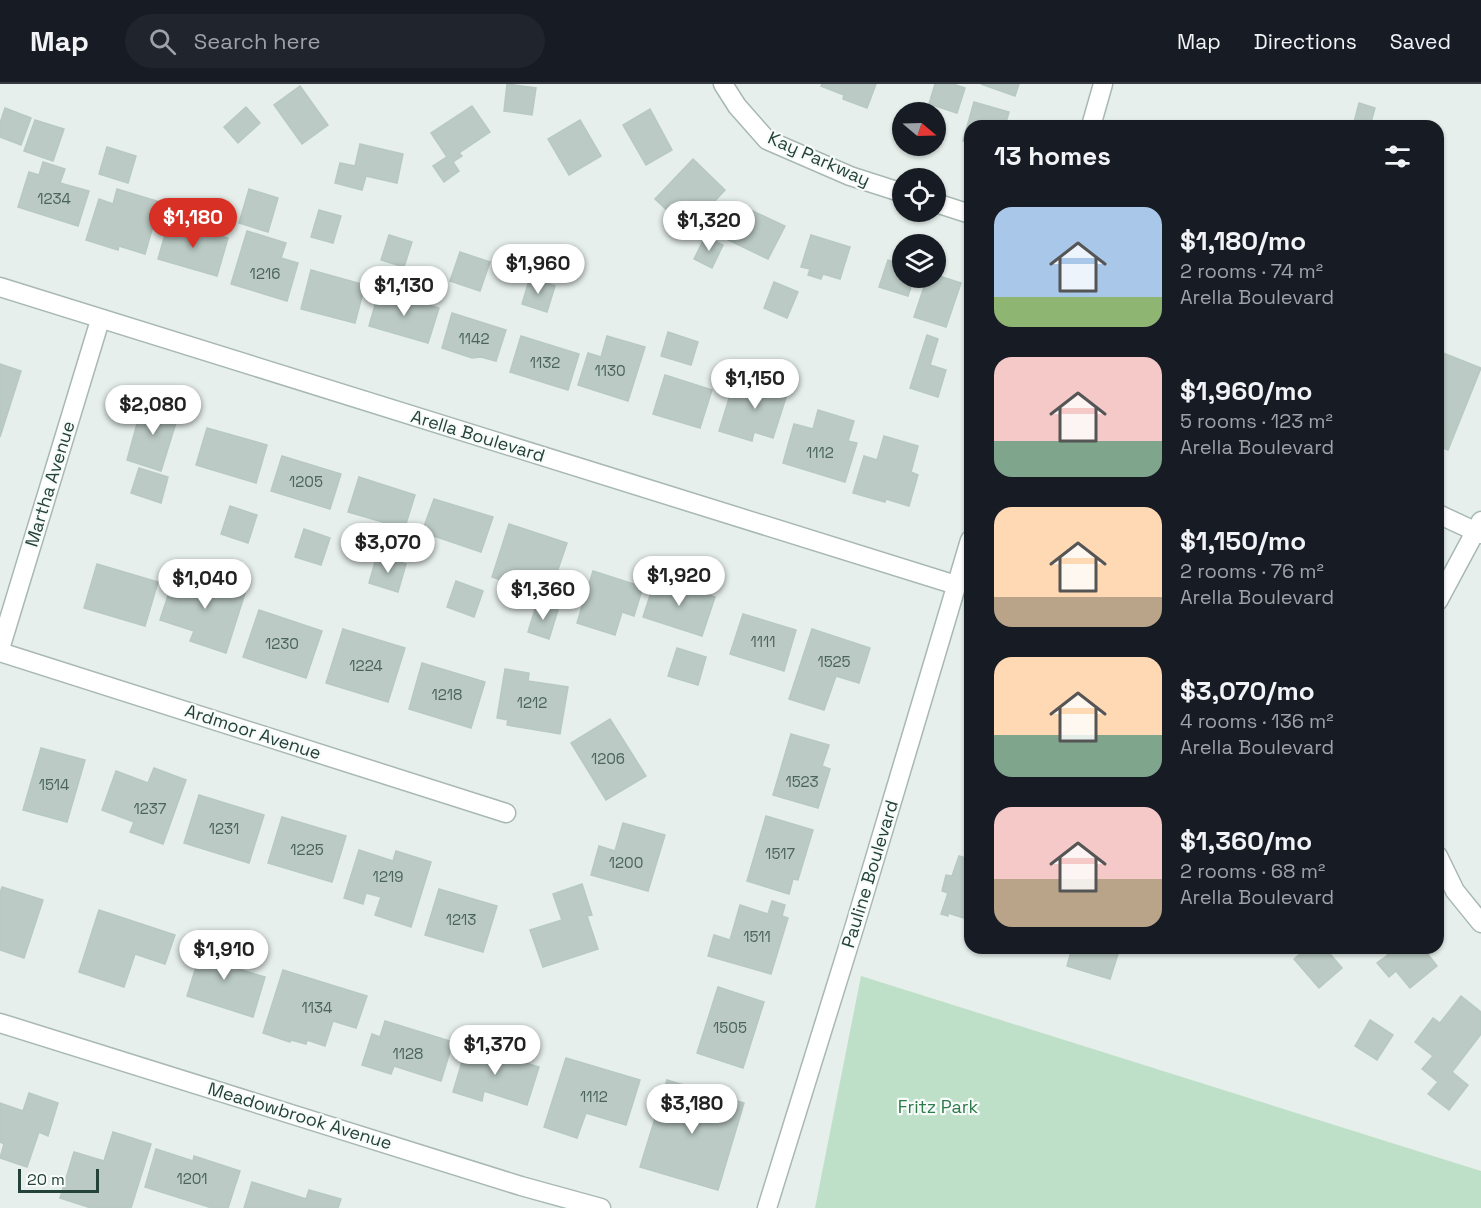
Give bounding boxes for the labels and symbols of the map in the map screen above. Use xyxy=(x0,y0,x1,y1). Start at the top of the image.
north arrow xyxy=(892,102,946,156)
street label: Kay Parkway xyxy=(764,126,874,191)
house number: 1234 xyxy=(37,189,71,208)
pin: $1,180 xyxy=(144,198,242,249)
pin: $1,320 xyxy=(660,201,758,252)
pin: $1,960 xyxy=(489,244,587,295)
house number: 1216 xyxy=(250,264,280,283)
pin: $1,130 xyxy=(355,266,453,317)
house number: 1142 xyxy=(459,329,489,348)
house number: 1132 xyxy=(530,353,560,372)
pin: $1,150 xyxy=(706,359,804,410)
house number: 1130 xyxy=(594,361,626,380)
pin: $2,080 xyxy=(104,385,202,436)
street label: Arella Boulevard xyxy=(408,404,548,467)
street label: Martha Avenue xyxy=(19,418,80,550)
house number: 1112 xyxy=(806,443,834,462)
house number: 1205 xyxy=(289,472,323,491)
pin: $3,070 xyxy=(339,523,437,574)
pin: $1,920 xyxy=(630,556,728,607)
pin: $1,040 xyxy=(156,559,254,610)
pin: $1,360 xyxy=(494,570,592,621)
house number: 1111 xyxy=(750,632,776,651)
house number: 1230 xyxy=(265,634,299,653)
house number: 1525 xyxy=(817,652,851,671)
house number: 1224 xyxy=(349,656,383,675)
house number: 1218 xyxy=(432,685,462,704)
house number: 1212 xyxy=(517,693,547,712)
street label: Ardmoor Avenue xyxy=(182,699,324,764)
house number: 1206 xyxy=(591,749,625,768)
house number: 1523 xyxy=(785,772,819,791)
house number: 1514 xyxy=(39,775,69,794)
street label: Pauline Boulevard xyxy=(836,797,903,951)
house number: 1237 xyxy=(134,799,166,818)
house number: 1231 xyxy=(209,819,239,838)
house number: 1225 xyxy=(290,840,324,859)
house number: 1517 xyxy=(765,844,795,863)
house number: 1200 xyxy=(609,853,643,872)
house number: 1219 xyxy=(373,867,403,886)
house number: 1213 xyxy=(446,910,476,929)
house number: 1511 xyxy=(743,927,771,946)
pin: $1,910 xyxy=(175,930,273,981)
house number: 1134 xyxy=(302,998,332,1017)
house number: 1505 xyxy=(713,1018,747,1037)
pin: $1,370 xyxy=(446,1025,544,1076)
house number: 1128 xyxy=(393,1044,423,1063)
street label: Meadowbrook Avenue xyxy=(205,1077,395,1154)
pin: $3,180 xyxy=(643,1084,741,1135)
house number: 1112 xyxy=(580,1087,608,1106)
park label: Fritz Park xyxy=(898,1095,979,1118)
scale bar xyxy=(18,1166,99,1194)
house number: 1201 xyxy=(176,1169,208,1188)

